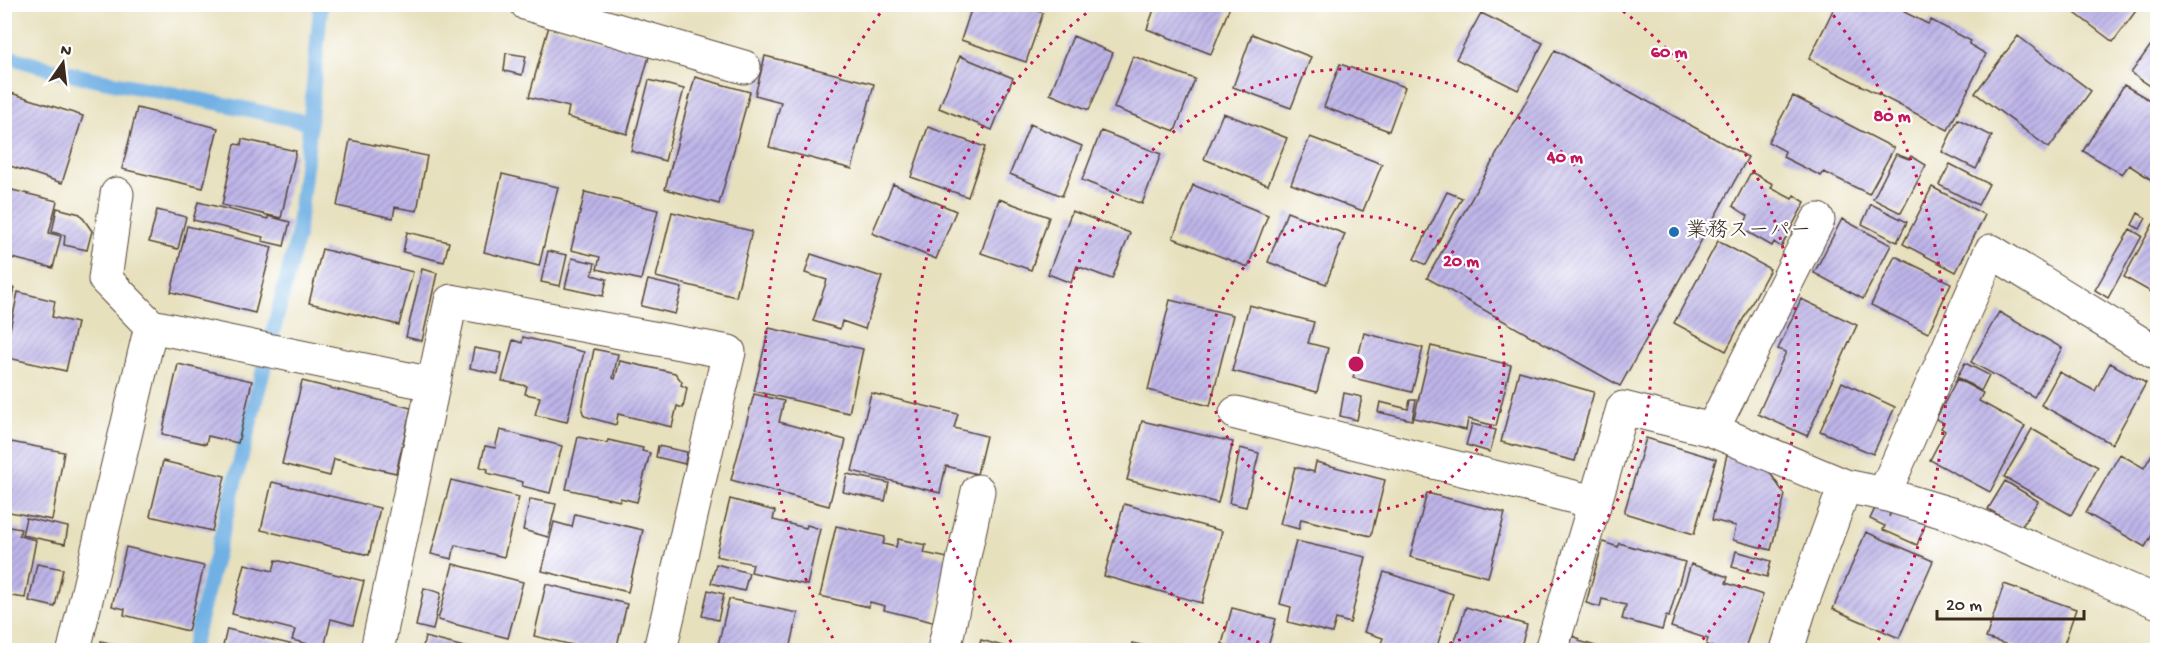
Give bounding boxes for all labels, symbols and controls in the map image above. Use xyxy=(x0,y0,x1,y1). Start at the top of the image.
north arrow xyxy=(33,33,93,93)
text: N xyxy=(58,41,74,62)
text: 60 m xyxy=(1651,43,1687,64)
text: 80 m xyxy=(1873,107,1911,128)
text: 40 m xyxy=(1546,148,1583,169)
place label: 業務スーパー xyxy=(1686,218,1811,245)
marker: 業務スーパー xyxy=(1667,225,1681,239)
text: 20 m xyxy=(1443,252,1479,273)
centre of rings xyxy=(1346,354,1366,374)
scale bar xyxy=(1937,583,2084,621)
text: 20 m xyxy=(1946,596,1982,617)

